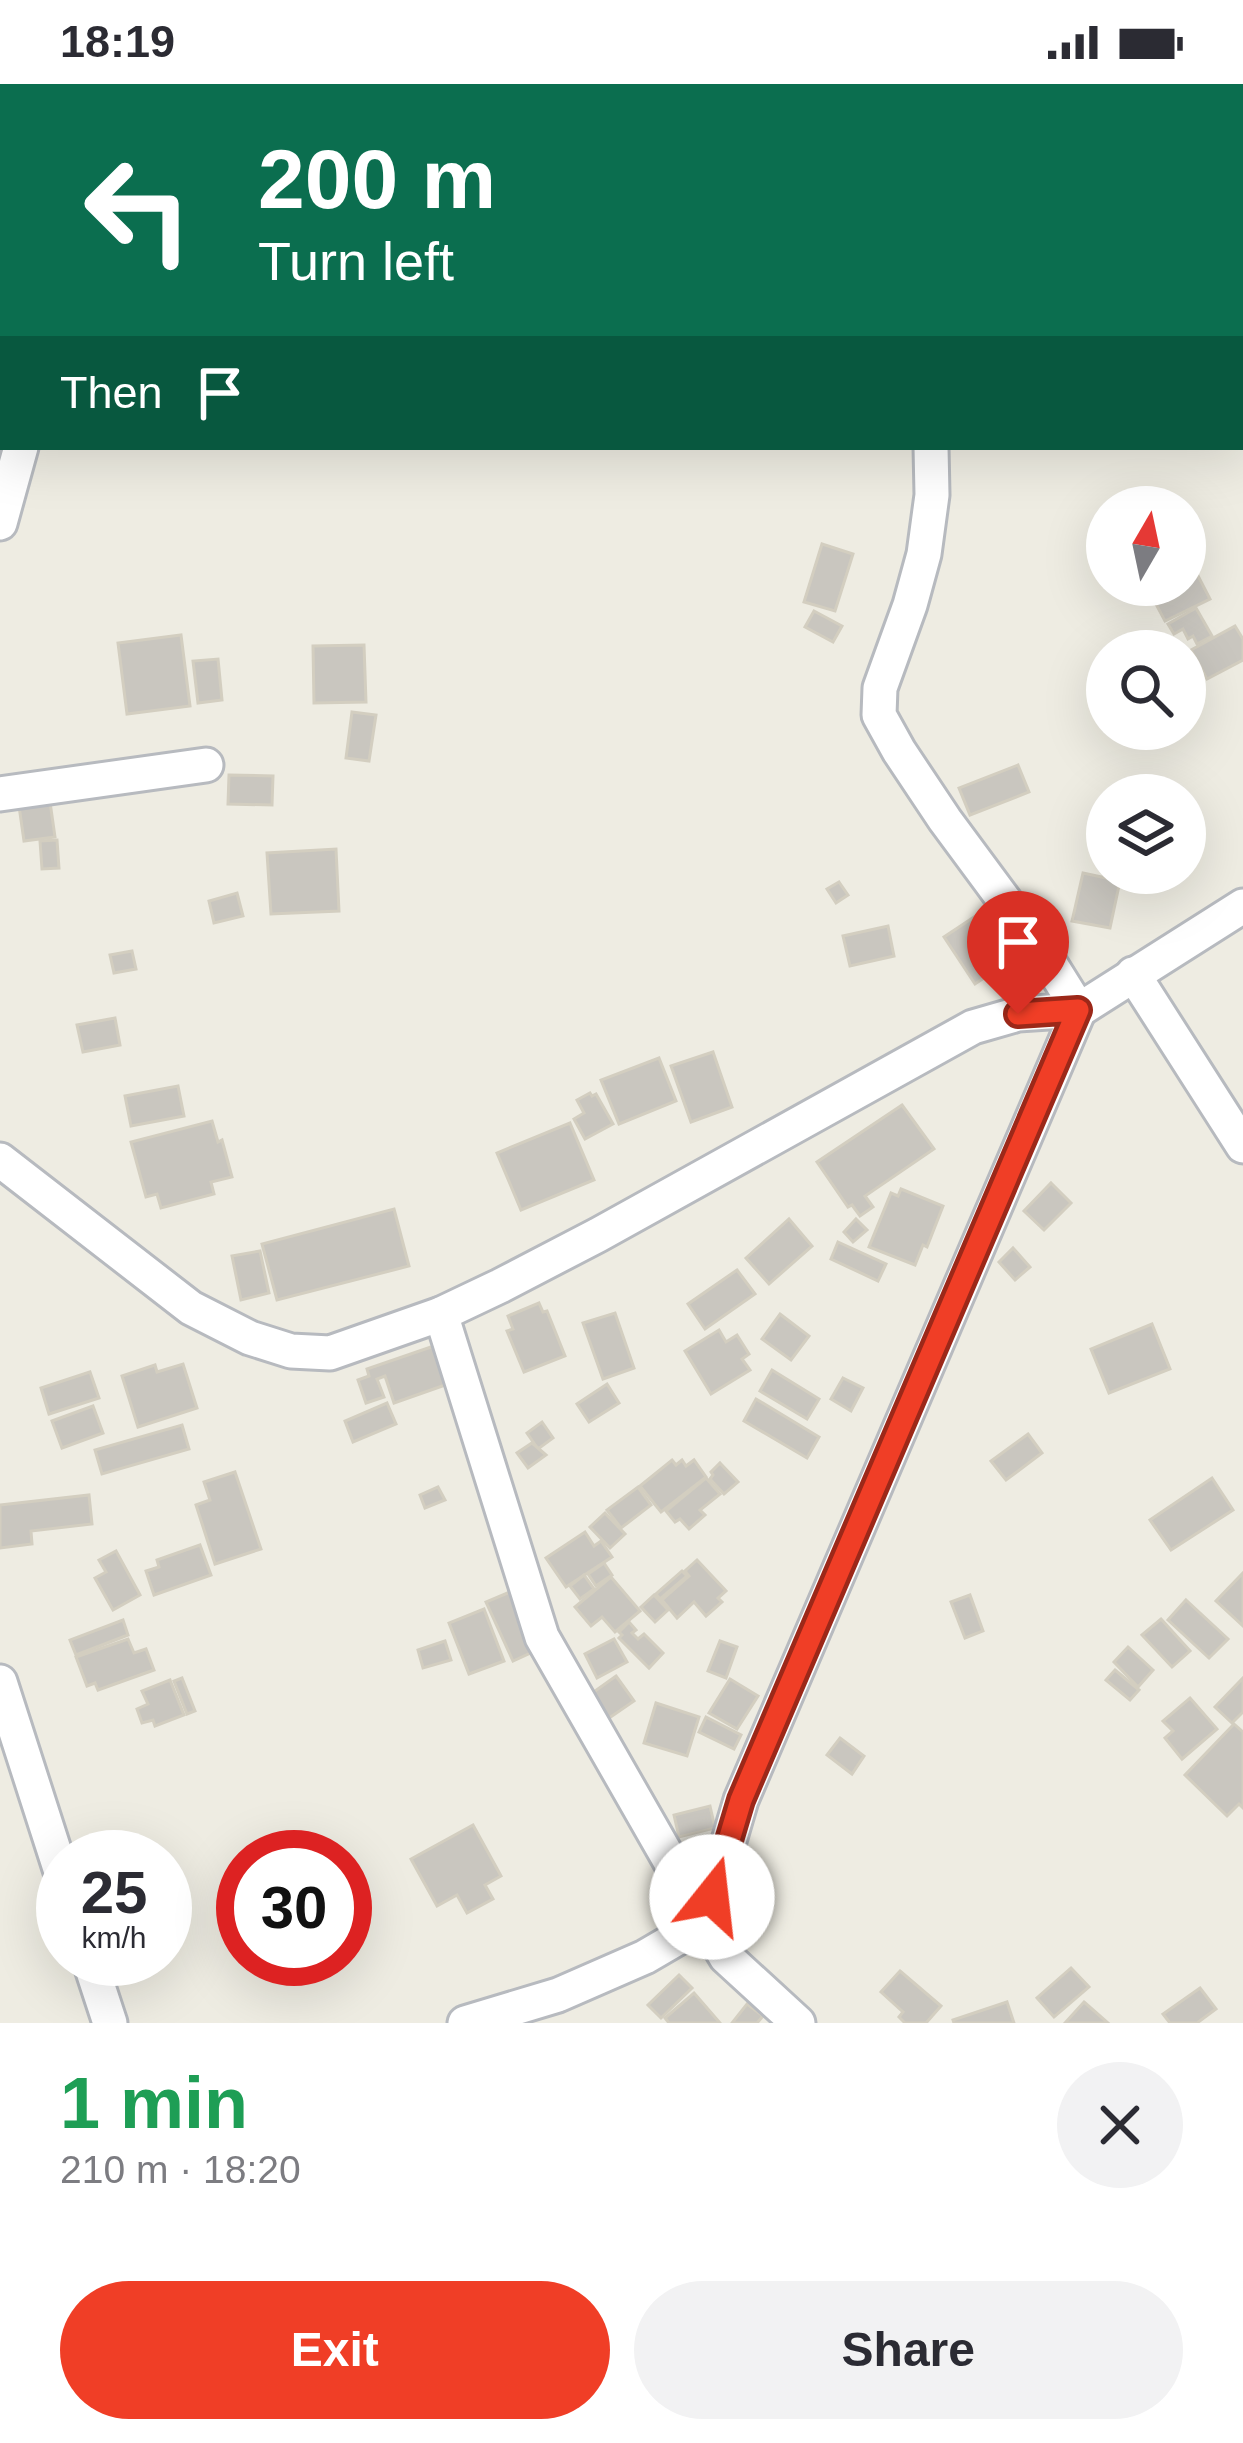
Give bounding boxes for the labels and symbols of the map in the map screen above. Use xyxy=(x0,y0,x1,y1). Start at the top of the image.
north arrow xyxy=(1086,486,1206,606)
pin xyxy=(967,891,1069,1014)
speed limit sign: 30 xyxy=(216,1830,372,1986)
position arrow xyxy=(649,1834,775,1960)

